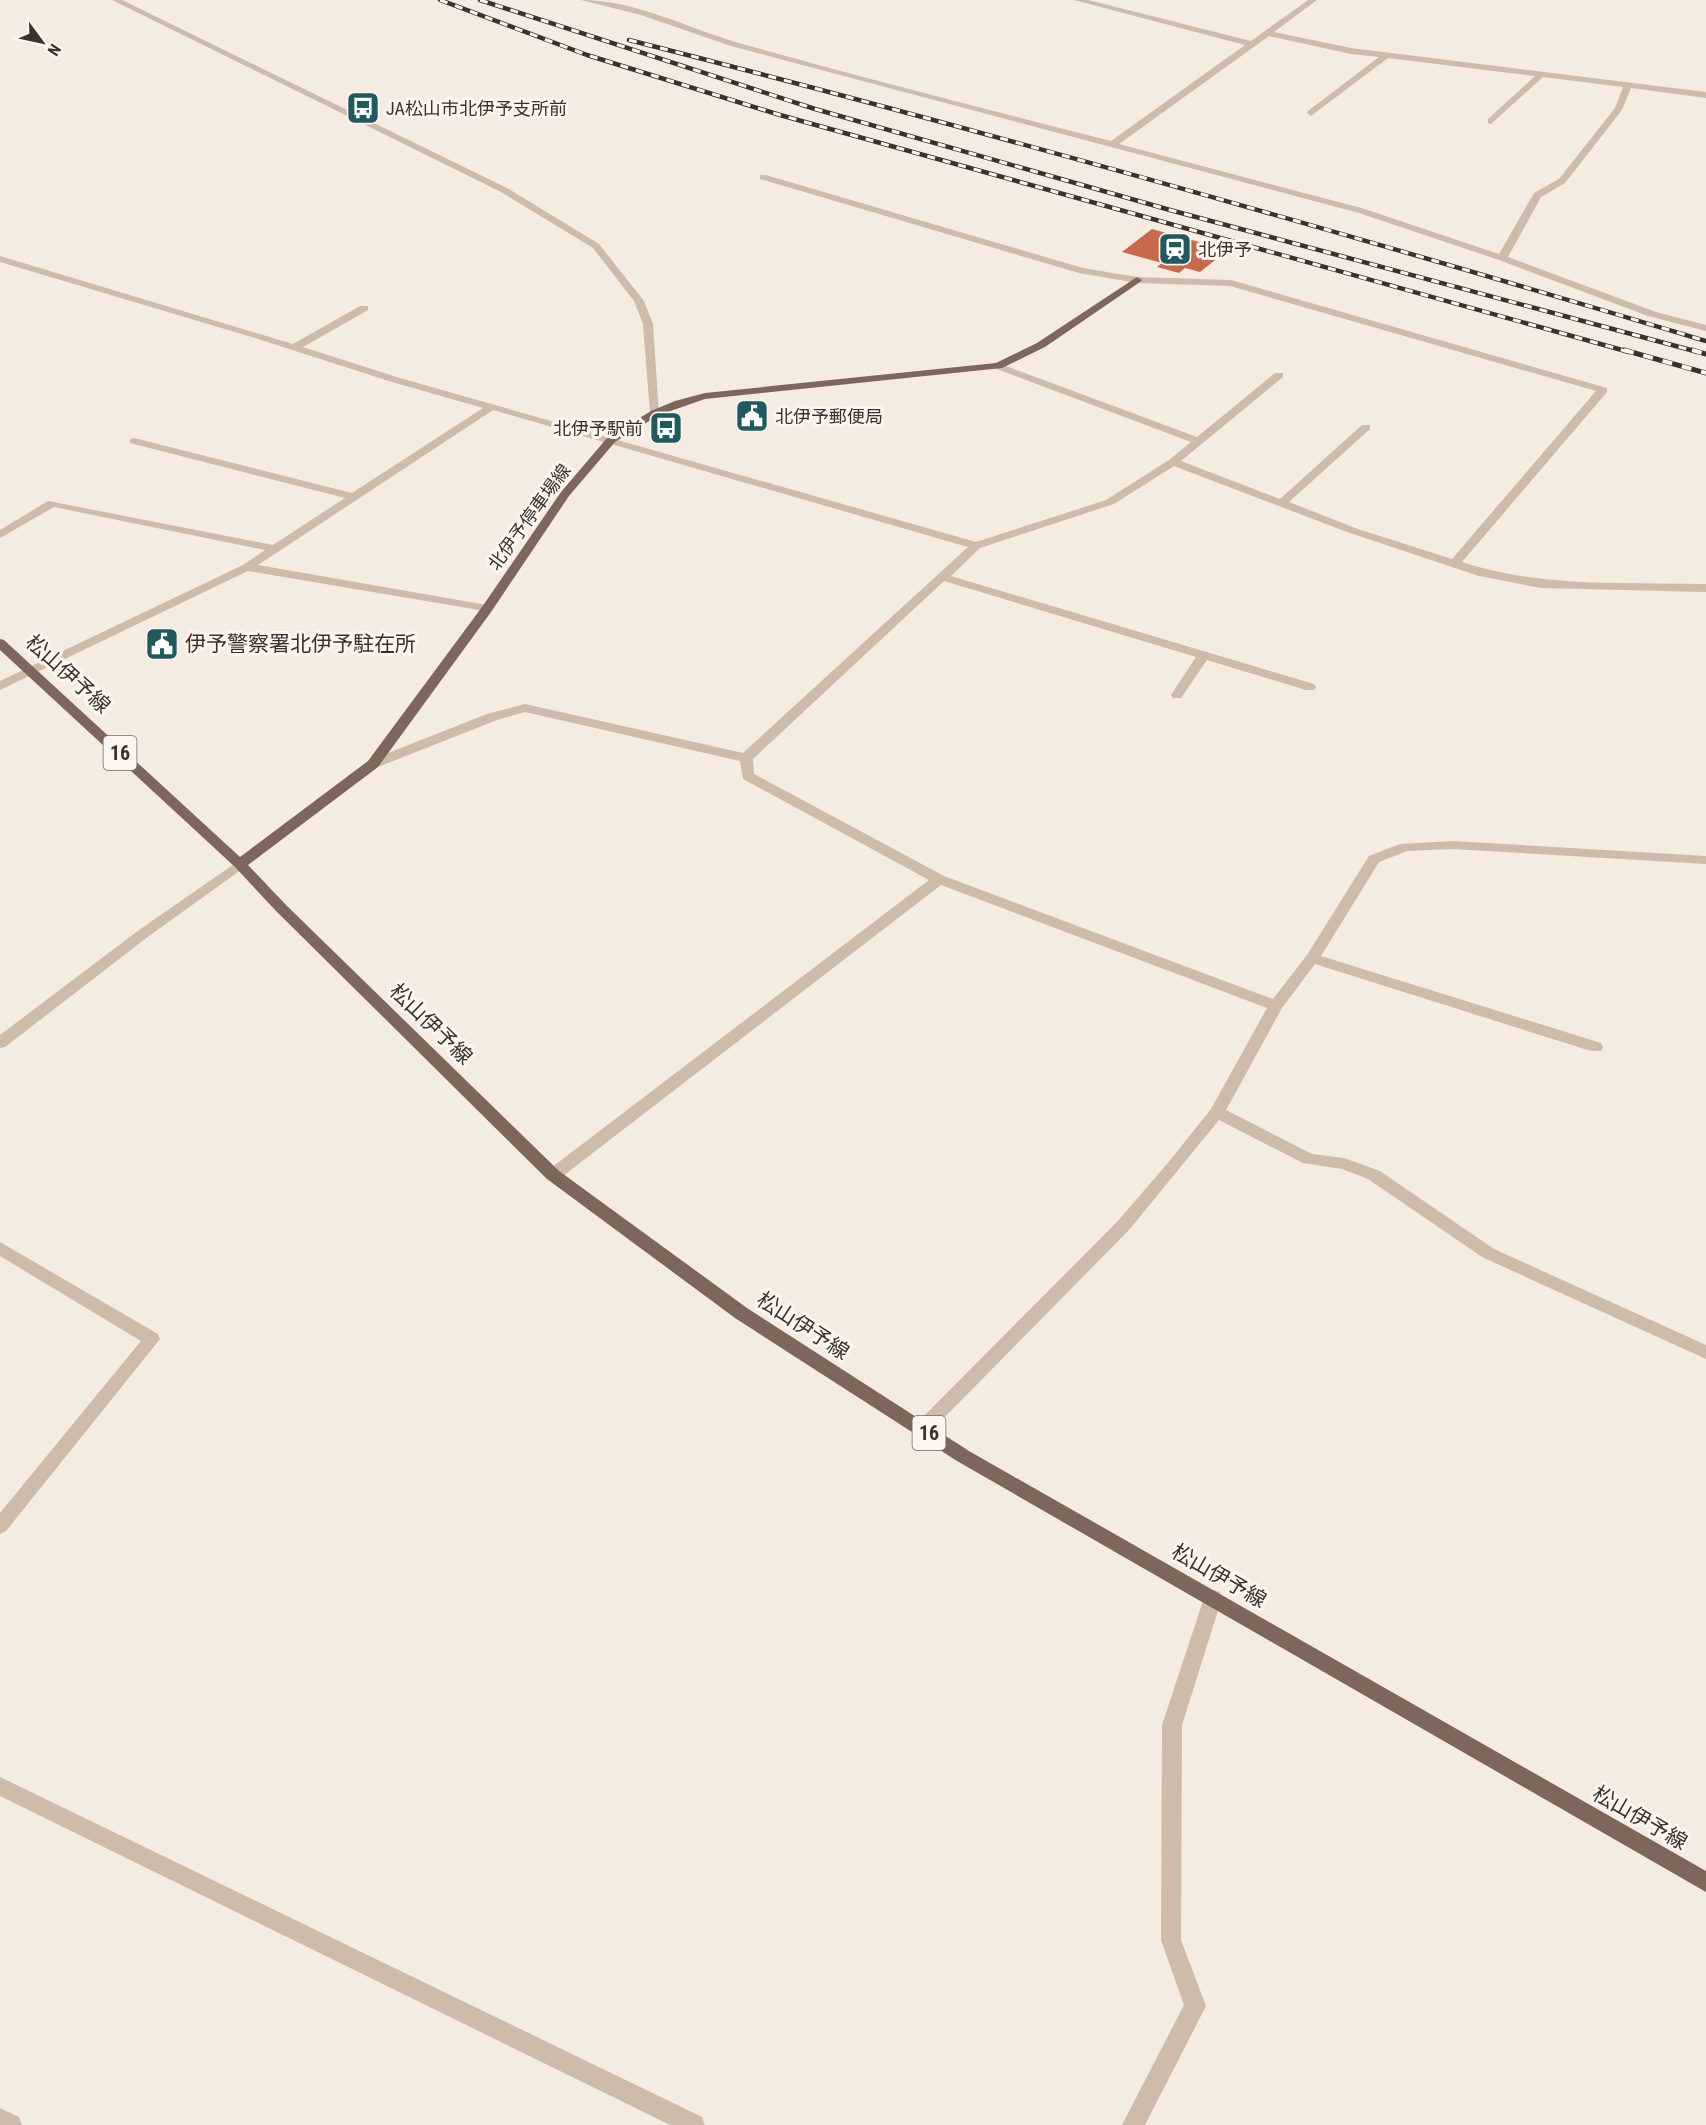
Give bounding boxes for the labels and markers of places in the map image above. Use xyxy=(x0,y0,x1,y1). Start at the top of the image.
bus stop icon: JA松山市北伊予支所前 xyxy=(345,90,381,126)
place label: JA松山市北伊予支所前 xyxy=(386,98,567,119)
station icon: 北伊予 xyxy=(1157,231,1193,267)
place label: 北伊予 xyxy=(1198,239,1252,260)
public building icon: 北伊予郵便局 xyxy=(734,398,770,434)
place label: 北伊予郵便局 xyxy=(775,406,883,427)
bus stop icon: 北伊予駅前 xyxy=(648,410,684,446)
place label: 北伊予駅前 xyxy=(553,418,643,439)
public building icon: 伊予警察署北伊予駐在所 xyxy=(144,626,180,662)
place label: 伊予警察署北伊予駐在所 xyxy=(185,632,416,656)

